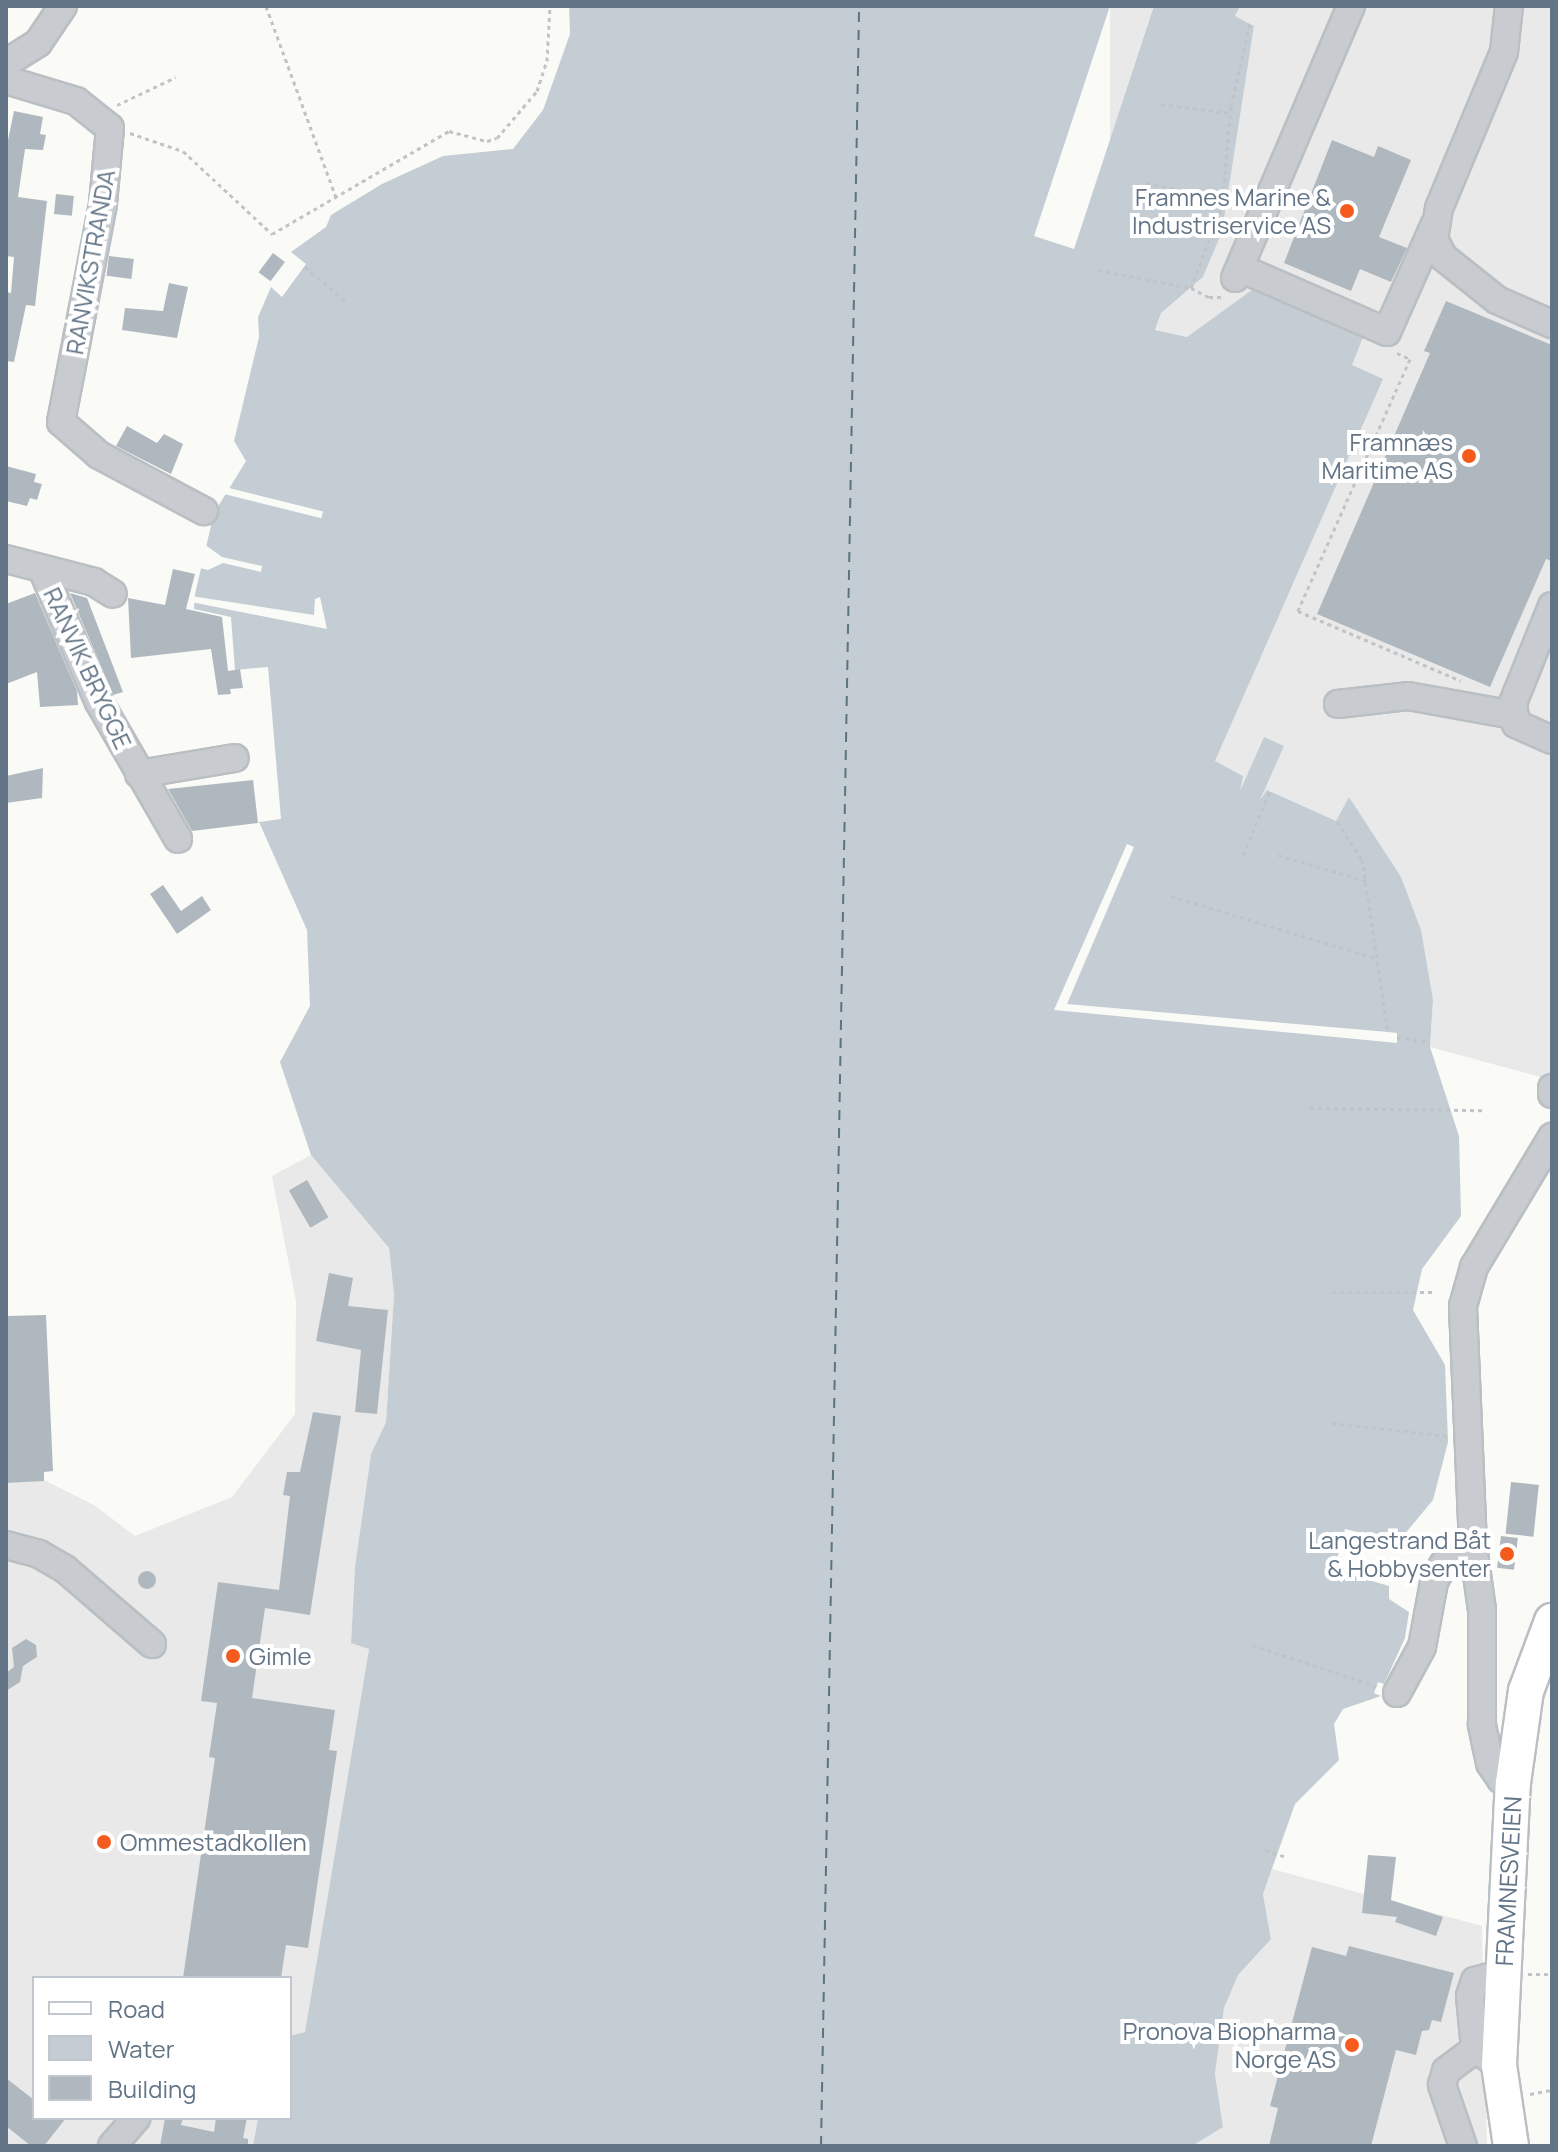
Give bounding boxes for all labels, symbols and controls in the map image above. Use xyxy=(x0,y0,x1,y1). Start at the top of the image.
street label: RANVIKSTRANDA xyxy=(60,167,120,357)
place label: Framnes Marine & Industriservice AS xyxy=(1132,183,1331,239)
marker: Framnes Marine & Industriservice AS xyxy=(1338,202,1356,220)
place label: Framnæs Maritime AS xyxy=(1321,428,1453,484)
marker: Framnæs Maritime AS xyxy=(1460,447,1478,465)
street label: RANVIK BRYGGE xyxy=(38,582,138,754)
place label: Langestrand Båt & Hobbysenter xyxy=(1308,1526,1491,1582)
marker: Langestrand Båt & Hobbysenter xyxy=(1498,1545,1516,1563)
place label: Gimle xyxy=(249,1642,312,1670)
marker: Gimle xyxy=(224,1647,242,1665)
street label: FRAMNESVEIEN xyxy=(1489,1795,1527,1967)
place label: Ommestadkollen xyxy=(120,1828,307,1856)
marker: Ommestadkollen xyxy=(95,1833,113,1851)
legend xyxy=(32,1976,292,2120)
text: Road xyxy=(108,1992,165,2025)
place label: Pronova Biopharma Norge AS xyxy=(1123,2017,1336,2073)
text: Water xyxy=(108,2032,175,2065)
marker: Pronova Biopharma Norge AS xyxy=(1343,2036,1361,2054)
text: Building xyxy=(108,2072,196,2105)

